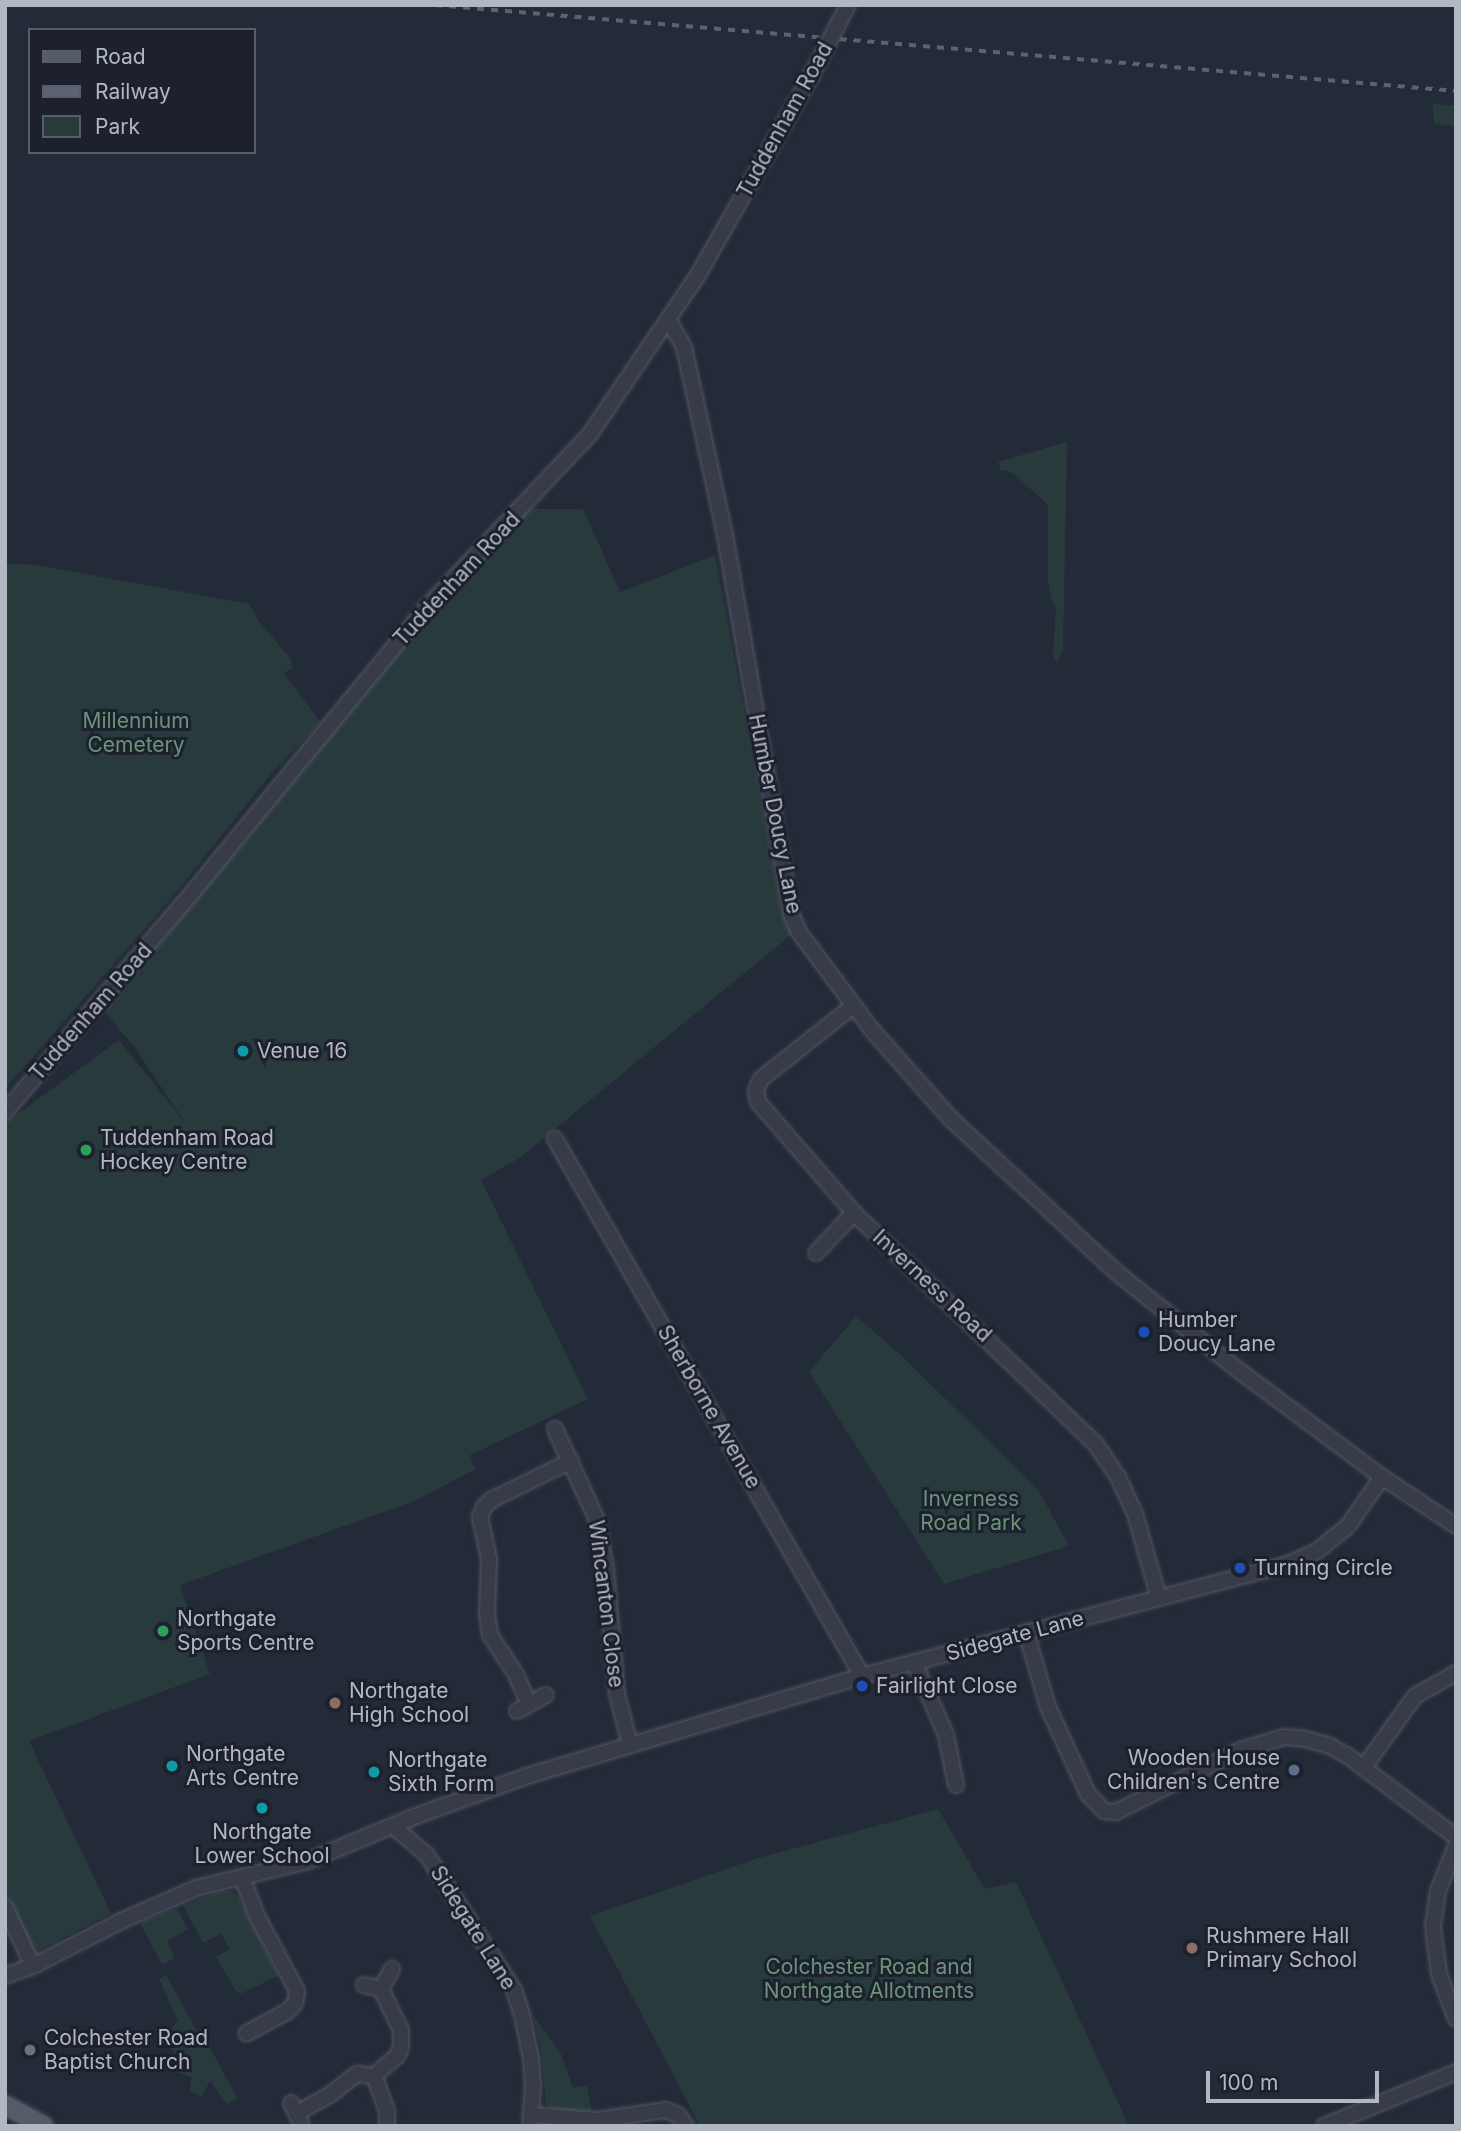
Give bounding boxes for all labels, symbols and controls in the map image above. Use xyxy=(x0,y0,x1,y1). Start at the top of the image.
legend xyxy=(28,28,256,154)
street label: Tuddenham Road xyxy=(732,38,838,202)
text: Road xyxy=(95,44,146,69)
text: Railway xyxy=(95,79,171,104)
text: Park xyxy=(95,114,140,139)
street label: Tuddenham Road xyxy=(388,507,526,651)
park label: Millennium Cemetery xyxy=(82,708,190,758)
street label: Humber Doucy Lane xyxy=(743,712,807,916)
street label: Tuddenham Road xyxy=(24,938,158,1086)
place label: Venue 16 xyxy=(257,1038,347,1064)
marker: Venue 16 xyxy=(235,1043,251,1059)
place label: Tuddenham Road Hockey Centre xyxy=(100,1125,274,1175)
marker: Tuddenham Road Hockey Centre xyxy=(78,1142,94,1158)
street label: Inverness Road xyxy=(867,1225,997,1347)
place label: Humber Doucy Lane xyxy=(1158,1307,1276,1357)
street label: Sherborne Avenue xyxy=(652,1321,766,1493)
marker: Humber Doucy Lane xyxy=(1136,1324,1152,1340)
park label: Inverness Road Park xyxy=(920,1486,1022,1536)
street label: Wincanton Close xyxy=(583,1519,629,1689)
place label: Turning Circle xyxy=(1254,1555,1393,1581)
marker: Turning Circle xyxy=(1232,1560,1248,1576)
place label: Northgate Sports Centre xyxy=(177,1606,314,1656)
street label: Sidegate Lane xyxy=(943,1606,1087,1666)
marker: Northgate Sports Centre xyxy=(155,1623,171,1639)
place label: Fairlight Close xyxy=(876,1673,1018,1699)
place label: Northgate High School xyxy=(349,1678,469,1728)
marker: Fairlight Close xyxy=(854,1678,870,1694)
marker: Northgate High School xyxy=(327,1695,343,1711)
place label: Northgate Arts Centre xyxy=(186,1741,299,1791)
place label: Wooden House Children's Centre xyxy=(1107,1745,1280,1795)
place label: Northgate Sixth Form xyxy=(388,1747,494,1797)
marker: Northgate Arts Centre xyxy=(164,1758,180,1774)
marker: Wooden House Children's Centre xyxy=(1286,1762,1302,1778)
marker: Northgate Sixth Form xyxy=(366,1764,382,1780)
marker: Northgate Lower School xyxy=(254,1800,270,1816)
place label: Northgate Lower School xyxy=(194,1819,330,1869)
street label: Sidegate Lane xyxy=(425,1861,521,1995)
place label: Rushmere Hall Primary School xyxy=(1206,1923,1357,1973)
marker: Rushmere Hall Primary School xyxy=(1184,1940,1200,1956)
park label: Colchester Road and Northgate Allotments xyxy=(764,1954,974,2004)
place label: Colchester Road Baptist Church xyxy=(44,2025,208,2075)
marker: Colchester Road Baptist Church xyxy=(22,2042,38,2058)
scale bar xyxy=(1209,2058,1382,2102)
text: 100 m xyxy=(1219,2070,1278,2095)

